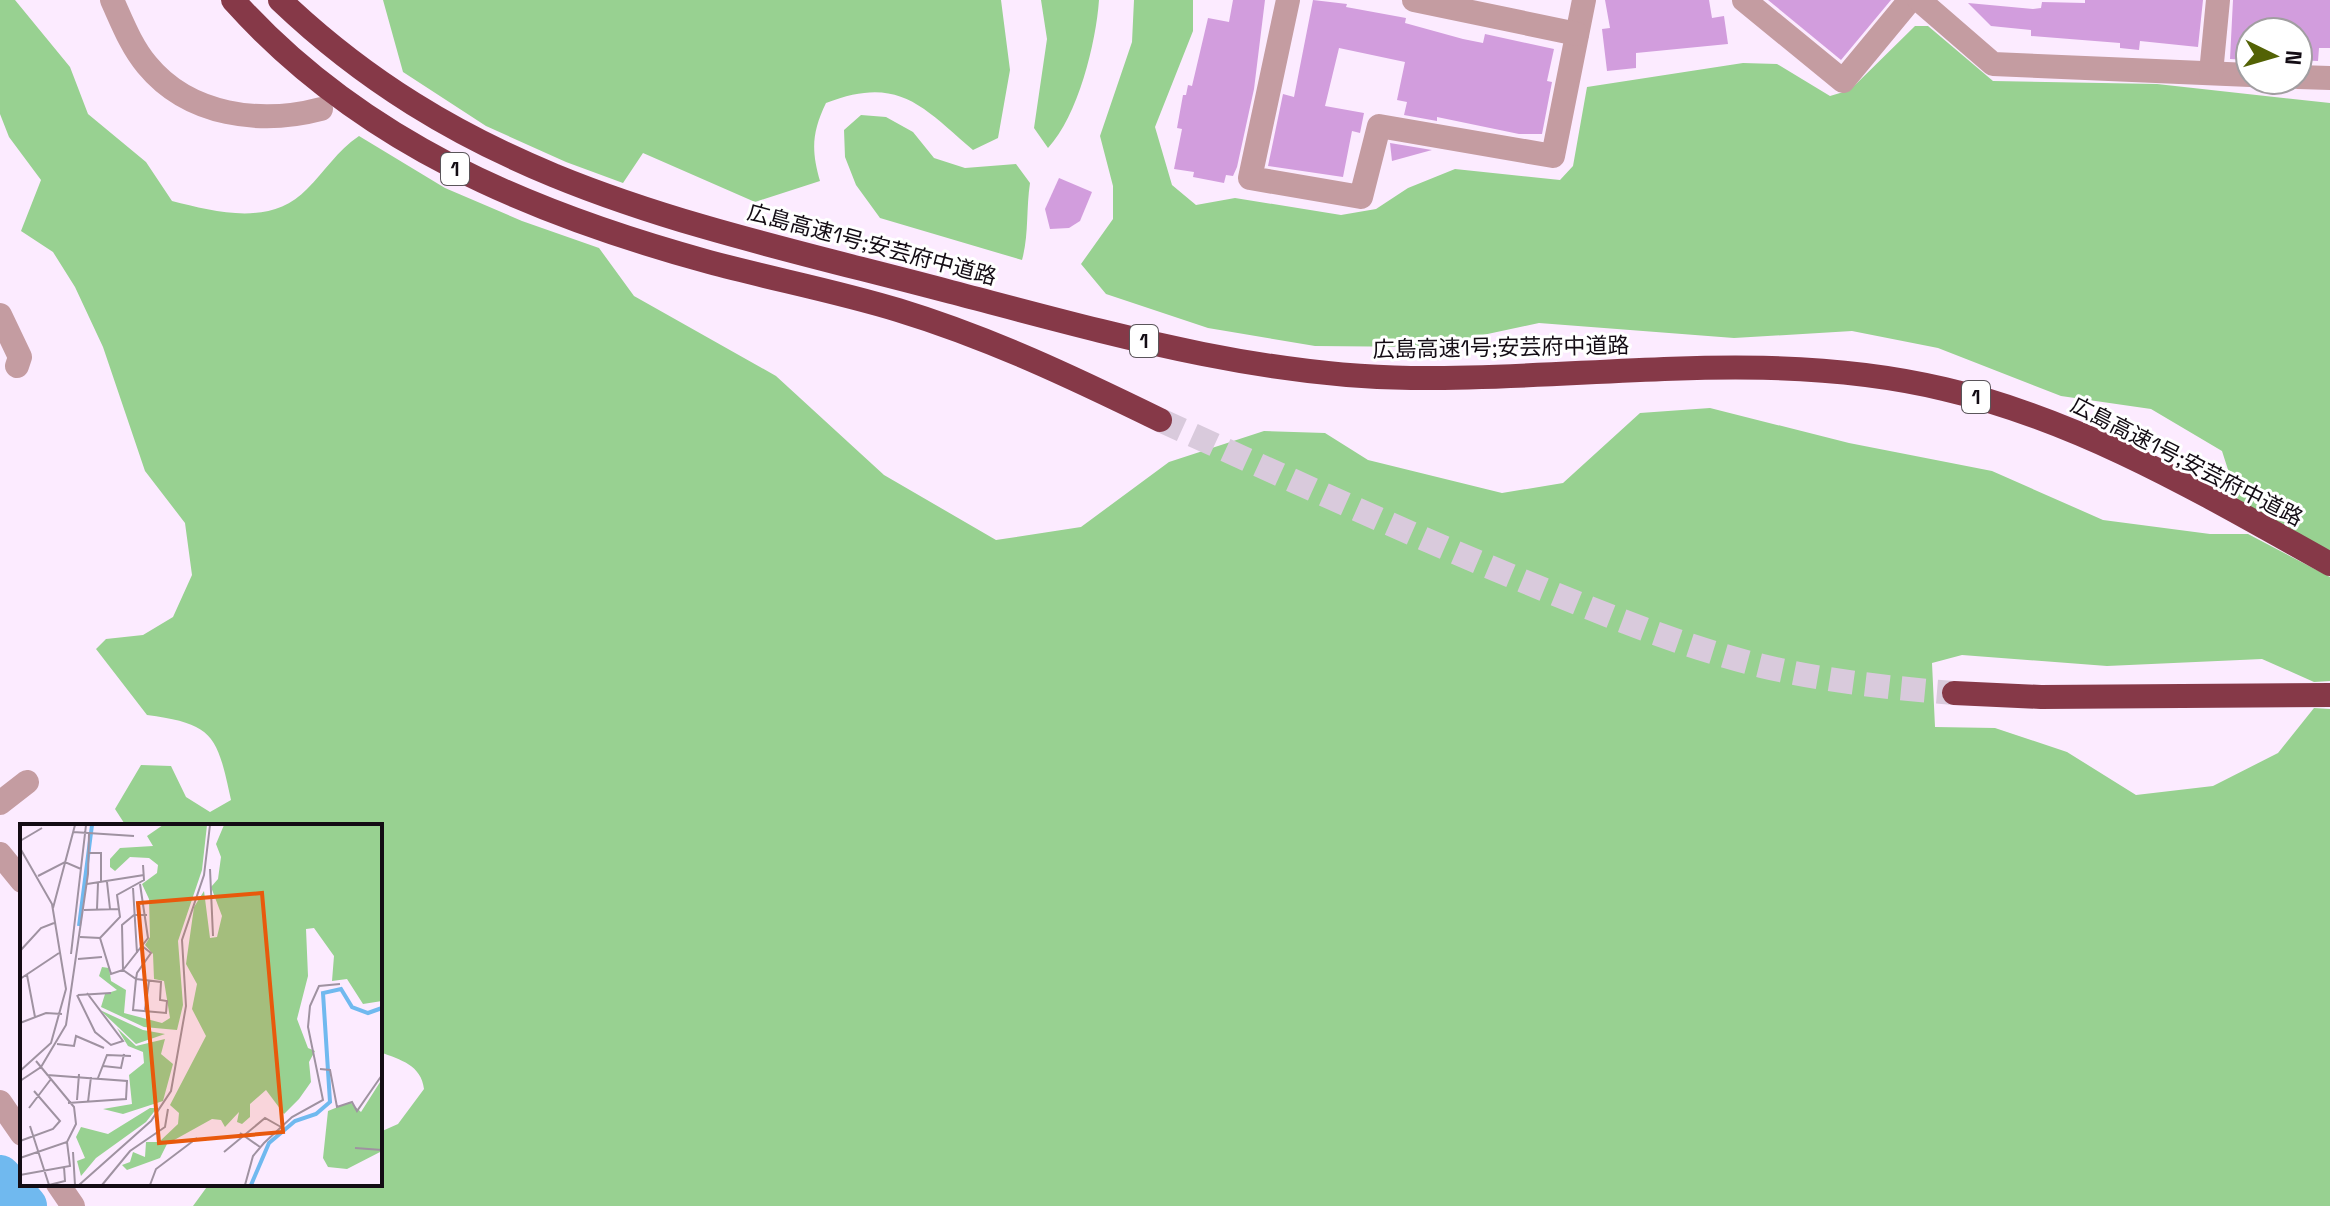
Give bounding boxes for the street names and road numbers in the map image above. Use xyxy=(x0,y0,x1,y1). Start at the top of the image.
road number: 1 xyxy=(441,153,469,185)
street label: 広島高速1号;安芸府中道路 xyxy=(744,197,1000,291)
road number: 1 xyxy=(1130,325,1158,357)
street label: 広島高速1号;安芸府中道路 xyxy=(1372,331,1630,363)
road number: 1 xyxy=(1962,381,1990,413)
street label: 広島高速1号;安芸府中道路 xyxy=(2066,390,2308,532)

